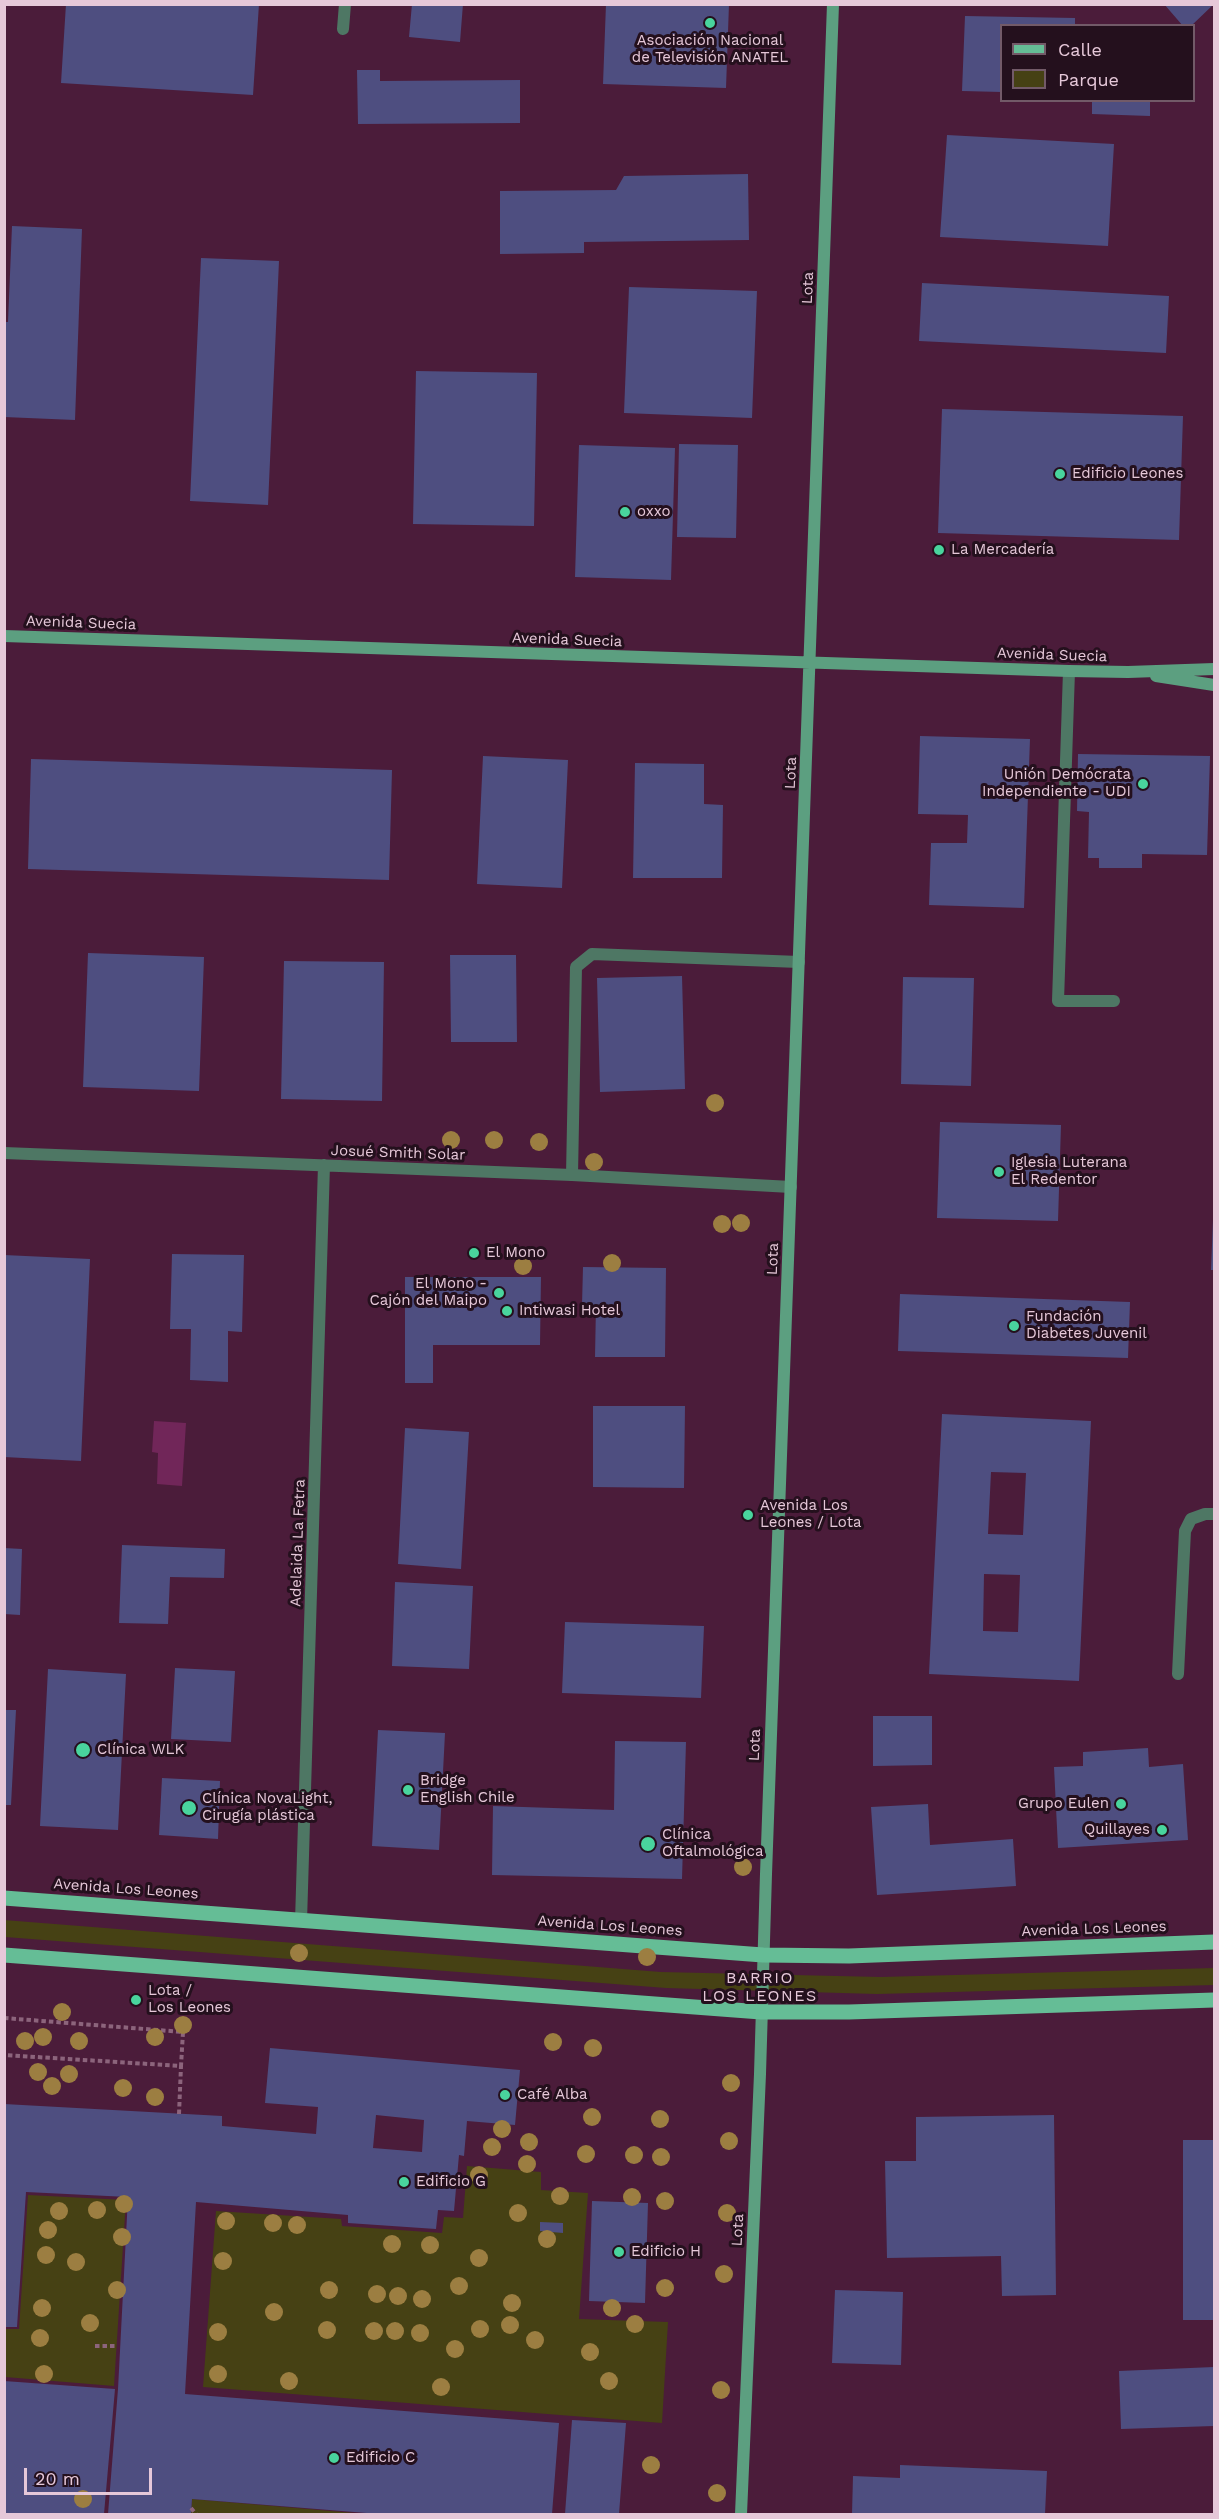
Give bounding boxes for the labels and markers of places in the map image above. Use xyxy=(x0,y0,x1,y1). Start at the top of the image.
marker: Asociación Nacional de Televisión ANATEL xyxy=(703,16,717,30)
place label: Asociación Nacional de Televisión ANATEL xyxy=(632,32,788,67)
place label: Edificio Leones xyxy=(1072,465,1183,483)
marker: Edificio Leones xyxy=(1053,467,1067,481)
place label: oxxo xyxy=(637,503,670,521)
marker: oxxo xyxy=(618,505,632,519)
place label: La Mercadería xyxy=(951,541,1054,559)
marker: La Mercadería xyxy=(932,543,946,557)
place label: Unión Demócrata Independiente - UDI xyxy=(982,766,1131,801)
marker: Unión Demócrata Independiente - UDI xyxy=(1136,777,1150,791)
place label: Iglesia Luterana El Redentor xyxy=(1011,1154,1127,1189)
marker: Iglesia Luterana El Redentor xyxy=(992,1165,1006,1179)
place label: El Mono xyxy=(486,1244,545,1262)
marker: El Mono xyxy=(467,1246,481,1260)
place label: El Mono - Cajón del Maipo xyxy=(369,1275,487,1310)
marker: El Mono - Cajón del Maipo xyxy=(492,1286,506,1300)
place label: Intiwasi Hotel xyxy=(519,1302,620,1320)
marker: Intiwasi Hotel xyxy=(500,1304,514,1318)
place label: Fundación Diabetes Juvenil xyxy=(1026,1308,1147,1343)
marker: Fundación Diabetes Juvenil xyxy=(1007,1319,1021,1333)
place label: Avenida Los Leones / Lota xyxy=(760,1497,861,1532)
marker: Avenida Los Leones / Lota xyxy=(741,1508,755,1522)
marker: Clínica WLK xyxy=(74,1741,92,1759)
place label: Clínica WLK xyxy=(97,1741,184,1759)
place label: Bridge English Chile xyxy=(420,1772,515,1807)
marker: Bridge English Chile xyxy=(401,1783,415,1797)
place label: Clínica NovaLight, Cirugía plástica xyxy=(202,1790,333,1825)
place label: Grupo Eulen xyxy=(1018,1795,1109,1813)
marker: Grupo Eulen xyxy=(1114,1797,1128,1811)
marker: Clínica NovaLight, Cirugía plástica xyxy=(180,1799,198,1817)
place label: Quillayes xyxy=(1084,1821,1150,1839)
marker: Quillayes xyxy=(1155,1823,1169,1837)
place label: Clínica Oftalmológica xyxy=(662,1826,763,1861)
marker: Clínica Oftalmológica xyxy=(639,1835,657,1853)
place label: Lota / Los Leones xyxy=(148,1982,231,2017)
marker: Lota / Los Leones xyxy=(129,1993,143,2007)
place label: Café Alba xyxy=(517,2086,588,2104)
marker: Café Alba xyxy=(498,2088,512,2102)
place label: Edificio G xyxy=(416,2173,486,2191)
marker: Edificio G xyxy=(397,2175,411,2189)
place label: Edificio H xyxy=(631,2243,701,2261)
marker: Edificio H xyxy=(612,2245,626,2259)
place label: Edificio C xyxy=(346,2449,415,2467)
marker: Edificio C xyxy=(327,2451,341,2465)

